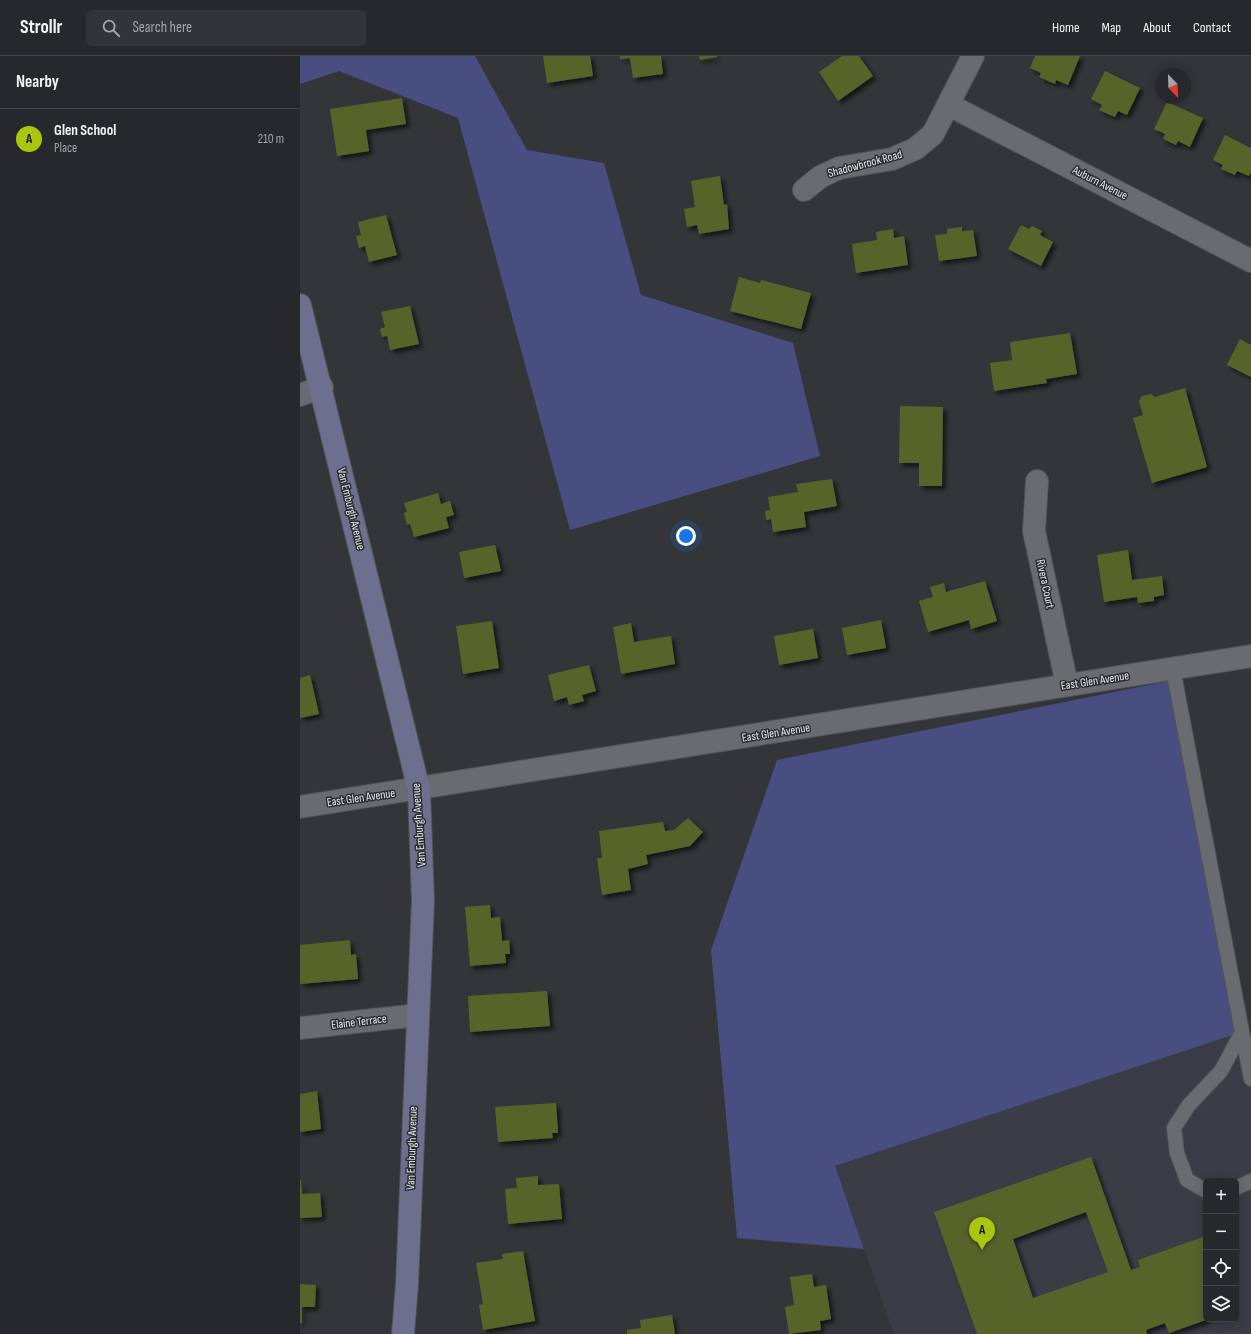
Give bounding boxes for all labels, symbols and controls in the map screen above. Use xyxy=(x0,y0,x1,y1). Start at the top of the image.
search box xyxy=(86,10,366,46)
text: Strollr xyxy=(20,16,62,39)
icon: search xyxy=(100,17,122,39)
text: Search here xyxy=(132,18,192,37)
text: Home xyxy=(1052,19,1080,36)
text: Map xyxy=(1102,19,1121,36)
text: About xyxy=(1143,19,1171,36)
text: Contact xyxy=(1193,19,1231,36)
north arrow xyxy=(1155,68,1191,104)
text: Nearby xyxy=(16,72,59,92)
text: Glen School xyxy=(54,121,116,140)
text: A xyxy=(26,131,32,147)
text: 210 m xyxy=(258,131,284,147)
text: Place xyxy=(54,140,77,156)
street label: Shadowbrook Road xyxy=(826,147,904,181)
street label: Auburn Avenue xyxy=(1069,162,1130,203)
street label: Van Emburgh Avenue xyxy=(334,467,368,552)
your location xyxy=(676,526,696,546)
street label: Rivera Court xyxy=(1032,558,1058,610)
street label: East Glen Avenue xyxy=(1060,668,1130,694)
street label: East Glen Avenue xyxy=(741,720,811,746)
street label: Van Emburgh Avenue xyxy=(409,783,429,867)
street label: East Glen Avenue xyxy=(326,786,396,810)
street label: Elaine Terrace xyxy=(330,1011,388,1033)
street label: Van Emburgh Avenue xyxy=(403,1106,421,1190)
map controls xyxy=(1203,1178,1239,1322)
button: + xyxy=(1203,1178,1239,1214)
button: − xyxy=(1203,1214,1239,1250)
pin: A xyxy=(969,1217,995,1250)
button: locate xyxy=(1203,1250,1239,1286)
button: layers xyxy=(1203,1286,1239,1322)

